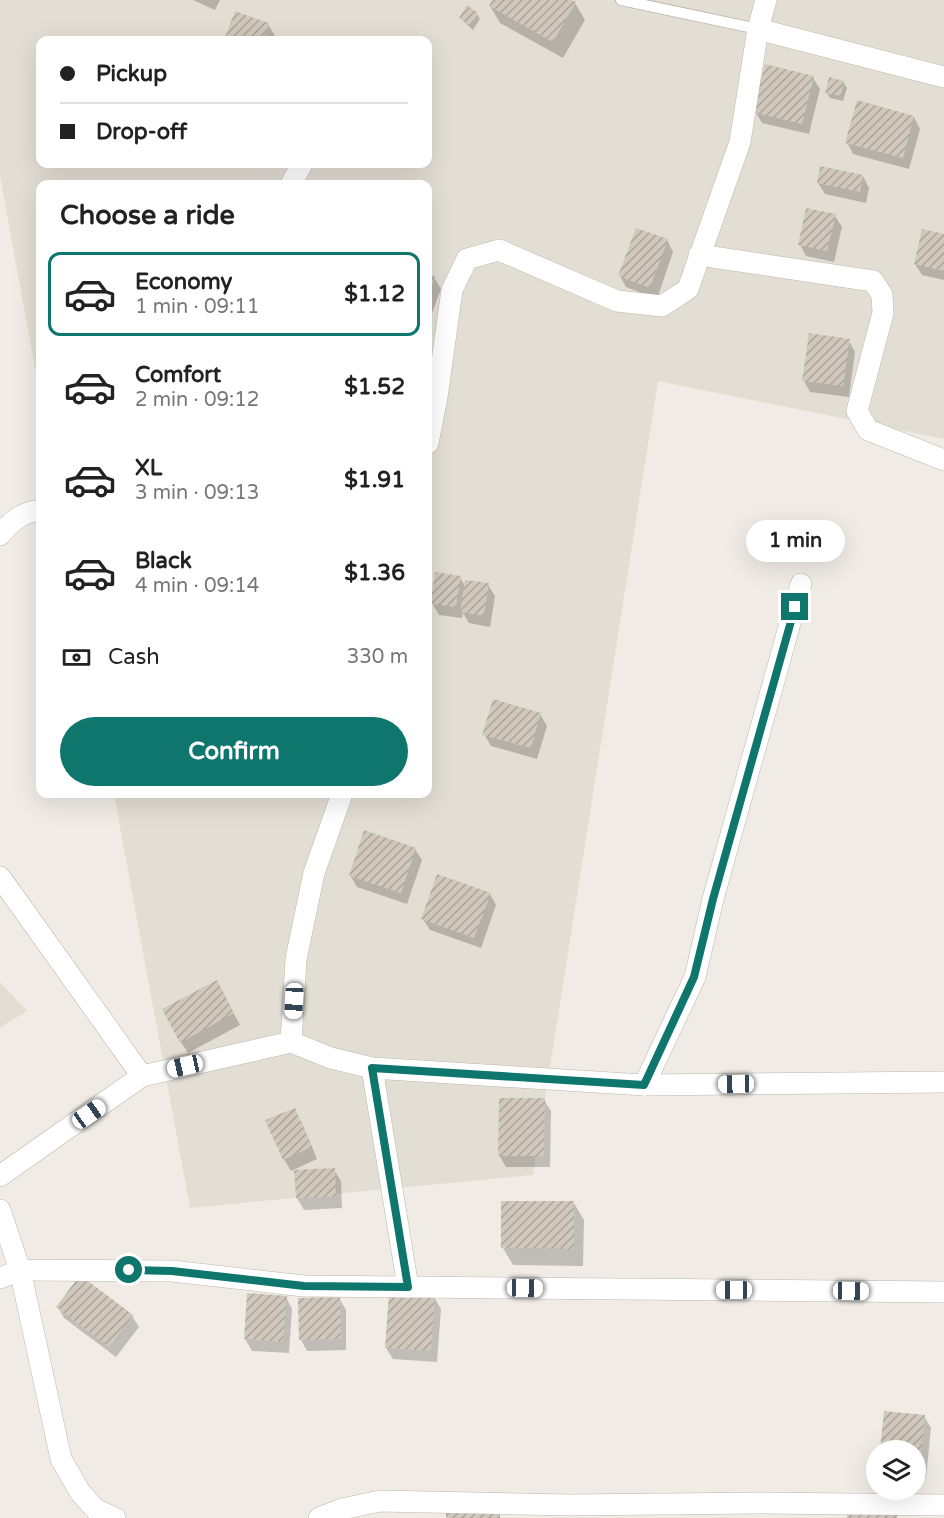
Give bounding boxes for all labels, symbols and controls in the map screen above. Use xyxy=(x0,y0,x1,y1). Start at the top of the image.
text: Pickup xyxy=(96,61,167,87)
text: Drop-off xyxy=(96,119,187,145)
text: Choose a ride xyxy=(60,199,235,232)
icon: car xyxy=(63,267,117,321)
text: Economy xyxy=(135,269,232,295)
text: $1.12 xyxy=(344,281,405,307)
text: 1 min · 09:11 xyxy=(135,295,259,319)
icon: car xyxy=(63,360,117,414)
text: Comfort xyxy=(135,362,221,388)
text: $1.52 xyxy=(344,374,405,400)
text: 2 min · 09:12 xyxy=(135,388,259,412)
icon: car xyxy=(63,453,117,507)
text: XL xyxy=(135,455,162,481)
text: $1.91 xyxy=(344,467,405,493)
text: 3 min · 09:13 xyxy=(135,481,259,505)
callout: 1 min xyxy=(746,520,844,562)
text: 1 min xyxy=(769,529,822,553)
icon: car xyxy=(63,546,117,600)
text: Black xyxy=(135,548,192,574)
text: $1.36 xyxy=(344,560,405,586)
text: 4 min · 09:14 xyxy=(135,574,259,598)
route end xyxy=(781,593,808,620)
icon: cash xyxy=(60,641,93,674)
text: Cash xyxy=(108,644,160,670)
text: 330 m xyxy=(347,645,408,669)
button: Confirm xyxy=(60,717,408,786)
car xyxy=(284,983,304,1019)
car xyxy=(165,1053,205,1079)
car xyxy=(718,1075,754,1093)
car xyxy=(69,1096,109,1132)
route start xyxy=(115,1256,142,1283)
car xyxy=(507,1279,543,1297)
car xyxy=(716,1281,752,1299)
car xyxy=(833,1282,869,1300)
map controls xyxy=(866,1440,926,1500)
button: layers xyxy=(866,1440,926,1500)

